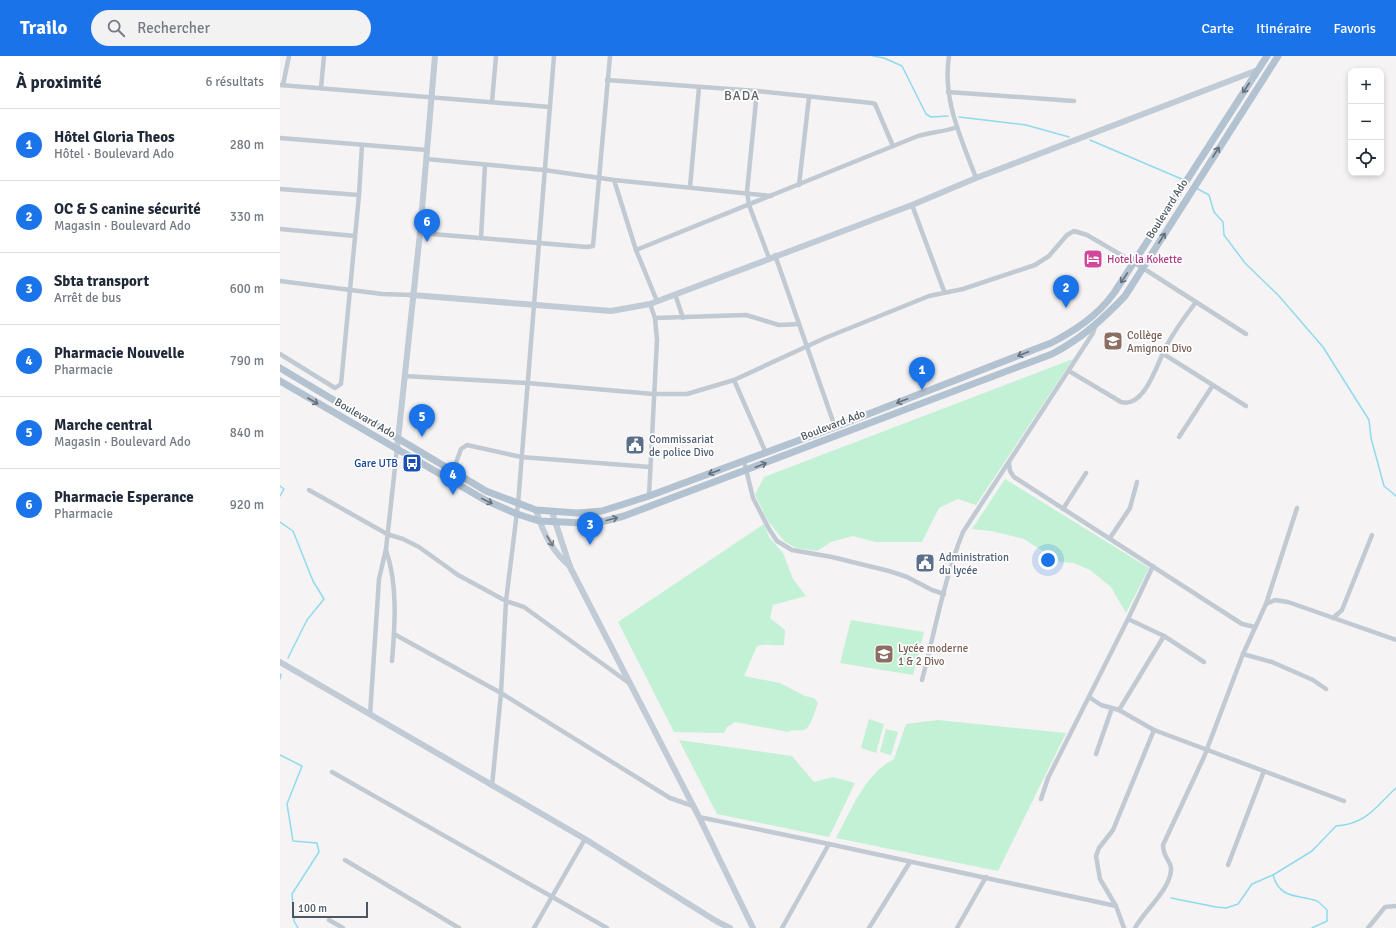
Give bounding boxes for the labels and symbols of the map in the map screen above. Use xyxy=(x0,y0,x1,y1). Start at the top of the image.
one-way arrow xyxy=(1242,83,1250,94)
district label: BADA xyxy=(724,88,760,104)
one-way arrow xyxy=(1213,146,1221,158)
street label: Boulevard Ado xyxy=(1144,177,1191,241)
pin: 6 xyxy=(414,209,440,242)
one-way arrow xyxy=(1158,233,1166,244)
hotel icon: Hotel la Kokette xyxy=(1082,248,1104,270)
place label: Hotel la Kokette xyxy=(1107,253,1182,266)
one-way arrow xyxy=(1120,273,1128,284)
pin: 2 xyxy=(1053,275,1079,308)
place label: Collège Amignon Divo xyxy=(1127,329,1192,355)
school or university icon: Collège Amignon Divo xyxy=(1102,330,1124,352)
one-way arrow xyxy=(1017,351,1029,358)
pin: 1 xyxy=(909,357,935,390)
street label: Boulevard Ado xyxy=(332,395,398,441)
one-way arrow xyxy=(307,397,319,405)
one-way arrow xyxy=(896,398,908,406)
pin: 5 xyxy=(409,404,435,437)
street label: Boulevard Ado xyxy=(799,407,867,443)
place label: Commissariat de police Divo xyxy=(649,433,714,459)
public building icon: Commissariat de police Divo xyxy=(624,434,646,456)
bus stop icon: Gare UTB xyxy=(401,452,423,474)
place label: Gare UTB xyxy=(354,457,398,470)
one-way arrow xyxy=(754,460,766,468)
pin: 4 xyxy=(440,462,466,495)
one-way arrow xyxy=(708,469,721,476)
one-way arrow xyxy=(480,498,492,505)
pin: 3 xyxy=(577,512,603,545)
one-way arrow xyxy=(606,515,619,522)
one-way arrow xyxy=(546,535,554,547)
your location xyxy=(1038,550,1058,570)
place label: Administration du lycée xyxy=(939,551,1009,577)
public building icon: Administration du lycée xyxy=(914,552,936,574)
place label: Lycée moderne 1 & 2 Divo xyxy=(898,642,968,668)
school or university icon: Lycée moderne 1 & 2 Divo xyxy=(873,643,895,665)
scale bar xyxy=(292,900,368,919)

